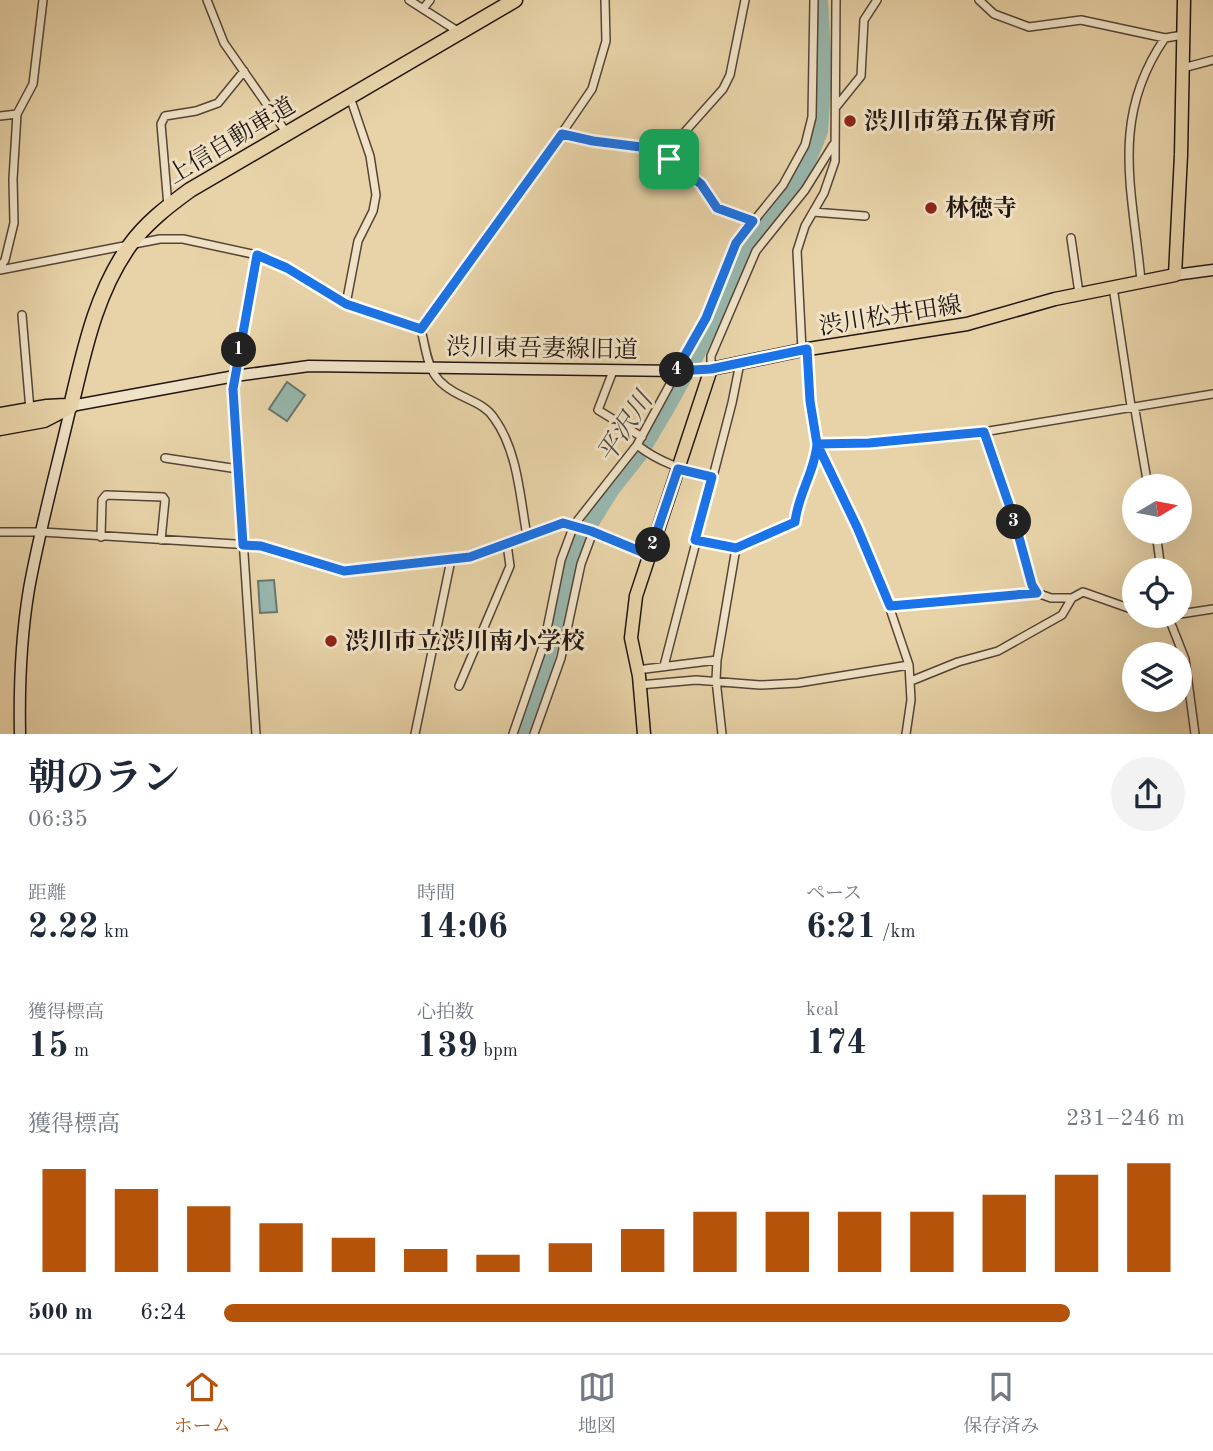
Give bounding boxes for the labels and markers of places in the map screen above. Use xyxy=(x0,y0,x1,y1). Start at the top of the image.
place label: 渋川市第五保育所 xyxy=(864,108,1056,135)
marker: 渋川市第五保育所 xyxy=(842,113,858,129)
pin xyxy=(639,129,699,189)
place label: 林徳寺 xyxy=(945,195,1017,222)
marker: 林徳寺 xyxy=(923,200,939,216)
pin: 1 xyxy=(222,332,256,368)
pin: 4 xyxy=(660,352,694,388)
pin: 3 xyxy=(996,504,1032,540)
pin: 2 xyxy=(636,528,670,562)
place label: 渋川市立渋川南小学校 xyxy=(345,628,585,655)
marker: 渋川市立渋川南小学校 xyxy=(323,633,339,649)

